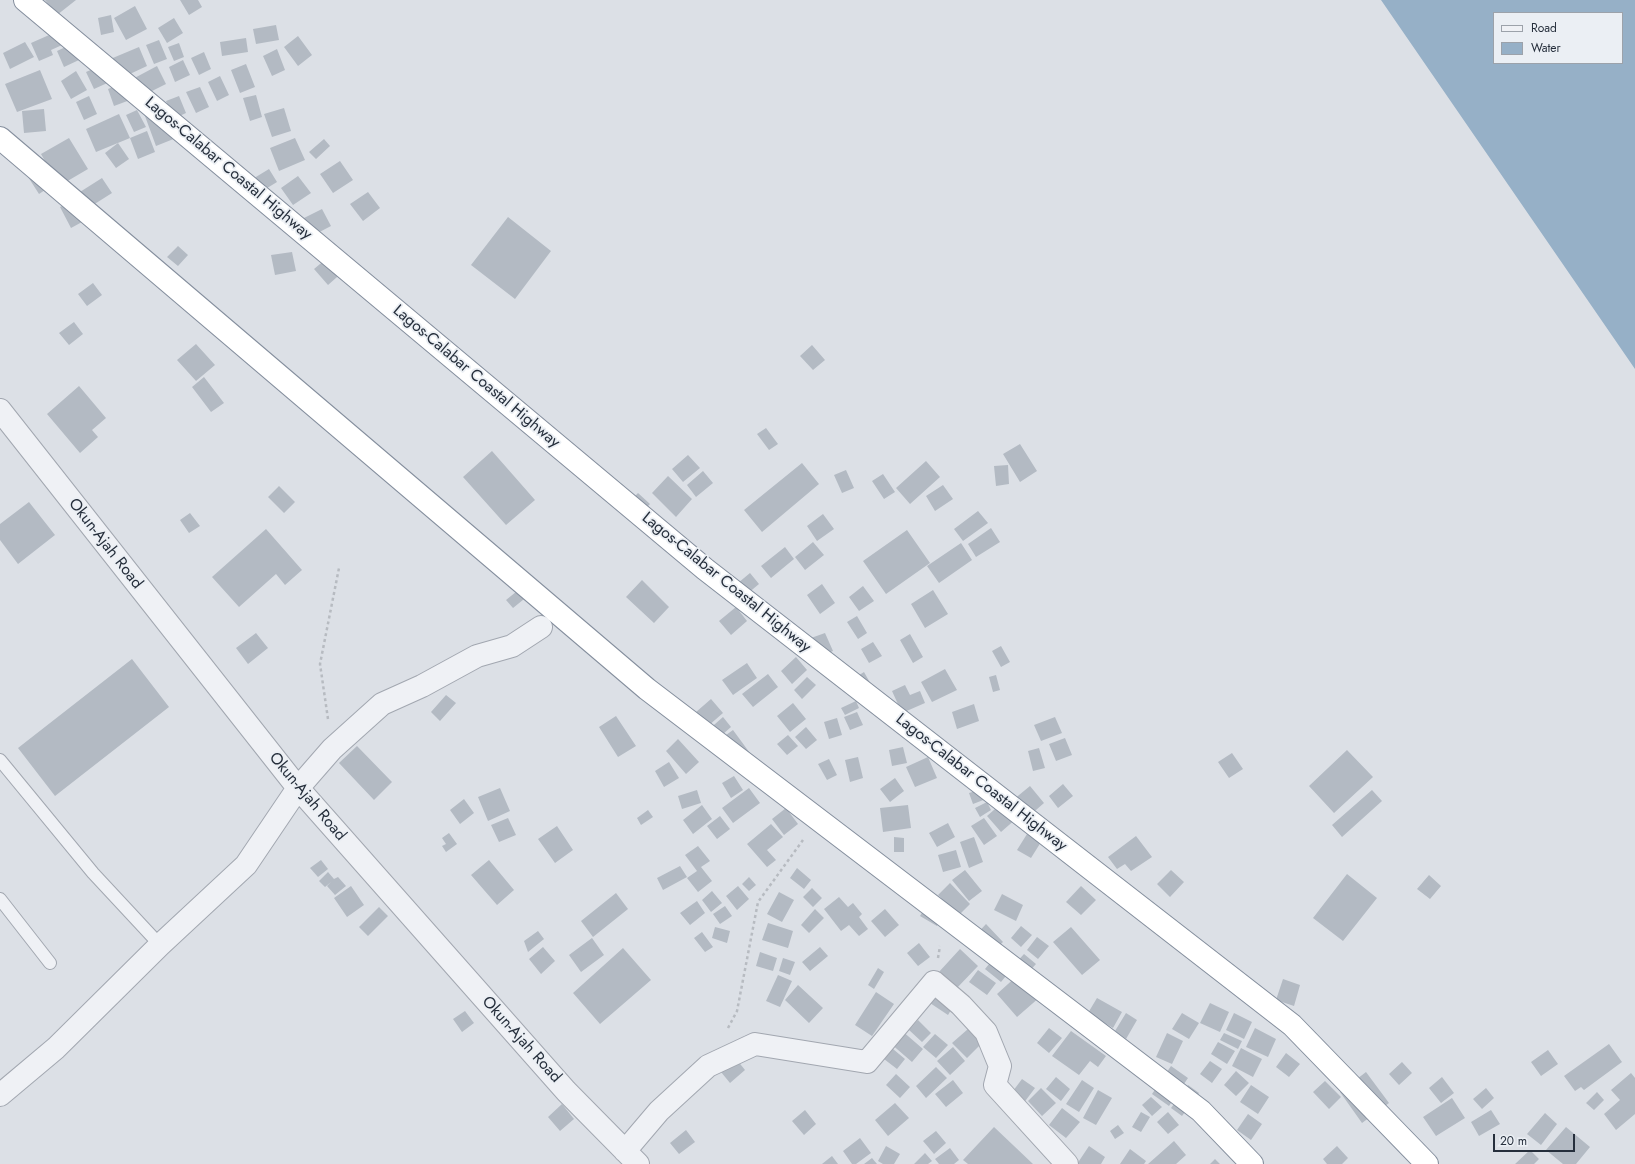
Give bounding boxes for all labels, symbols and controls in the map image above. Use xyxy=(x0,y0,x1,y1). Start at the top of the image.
legend xyxy=(1493,12,1623,64)
text: Road xyxy=(1531,19,1557,37)
text: Water xyxy=(1531,39,1561,57)
street label: Lagos-Calabar Coastal Highway xyxy=(141,93,315,245)
street label: Lagos-Calabar Coastal Highway xyxy=(389,301,563,453)
street label: Okun-Ajah Road xyxy=(64,495,146,593)
street label: Lagos-Calabar Coastal Highway xyxy=(638,509,814,657)
street label: Lagos-Calabar Coastal Highway xyxy=(892,710,1070,856)
street label: Okun-Ajah Road xyxy=(264,749,350,845)
street label: Okun-Ajah Road xyxy=(477,993,565,1087)
scale bar xyxy=(1495,1126,1577,1152)
text: 20 m xyxy=(1500,1132,1527,1150)

